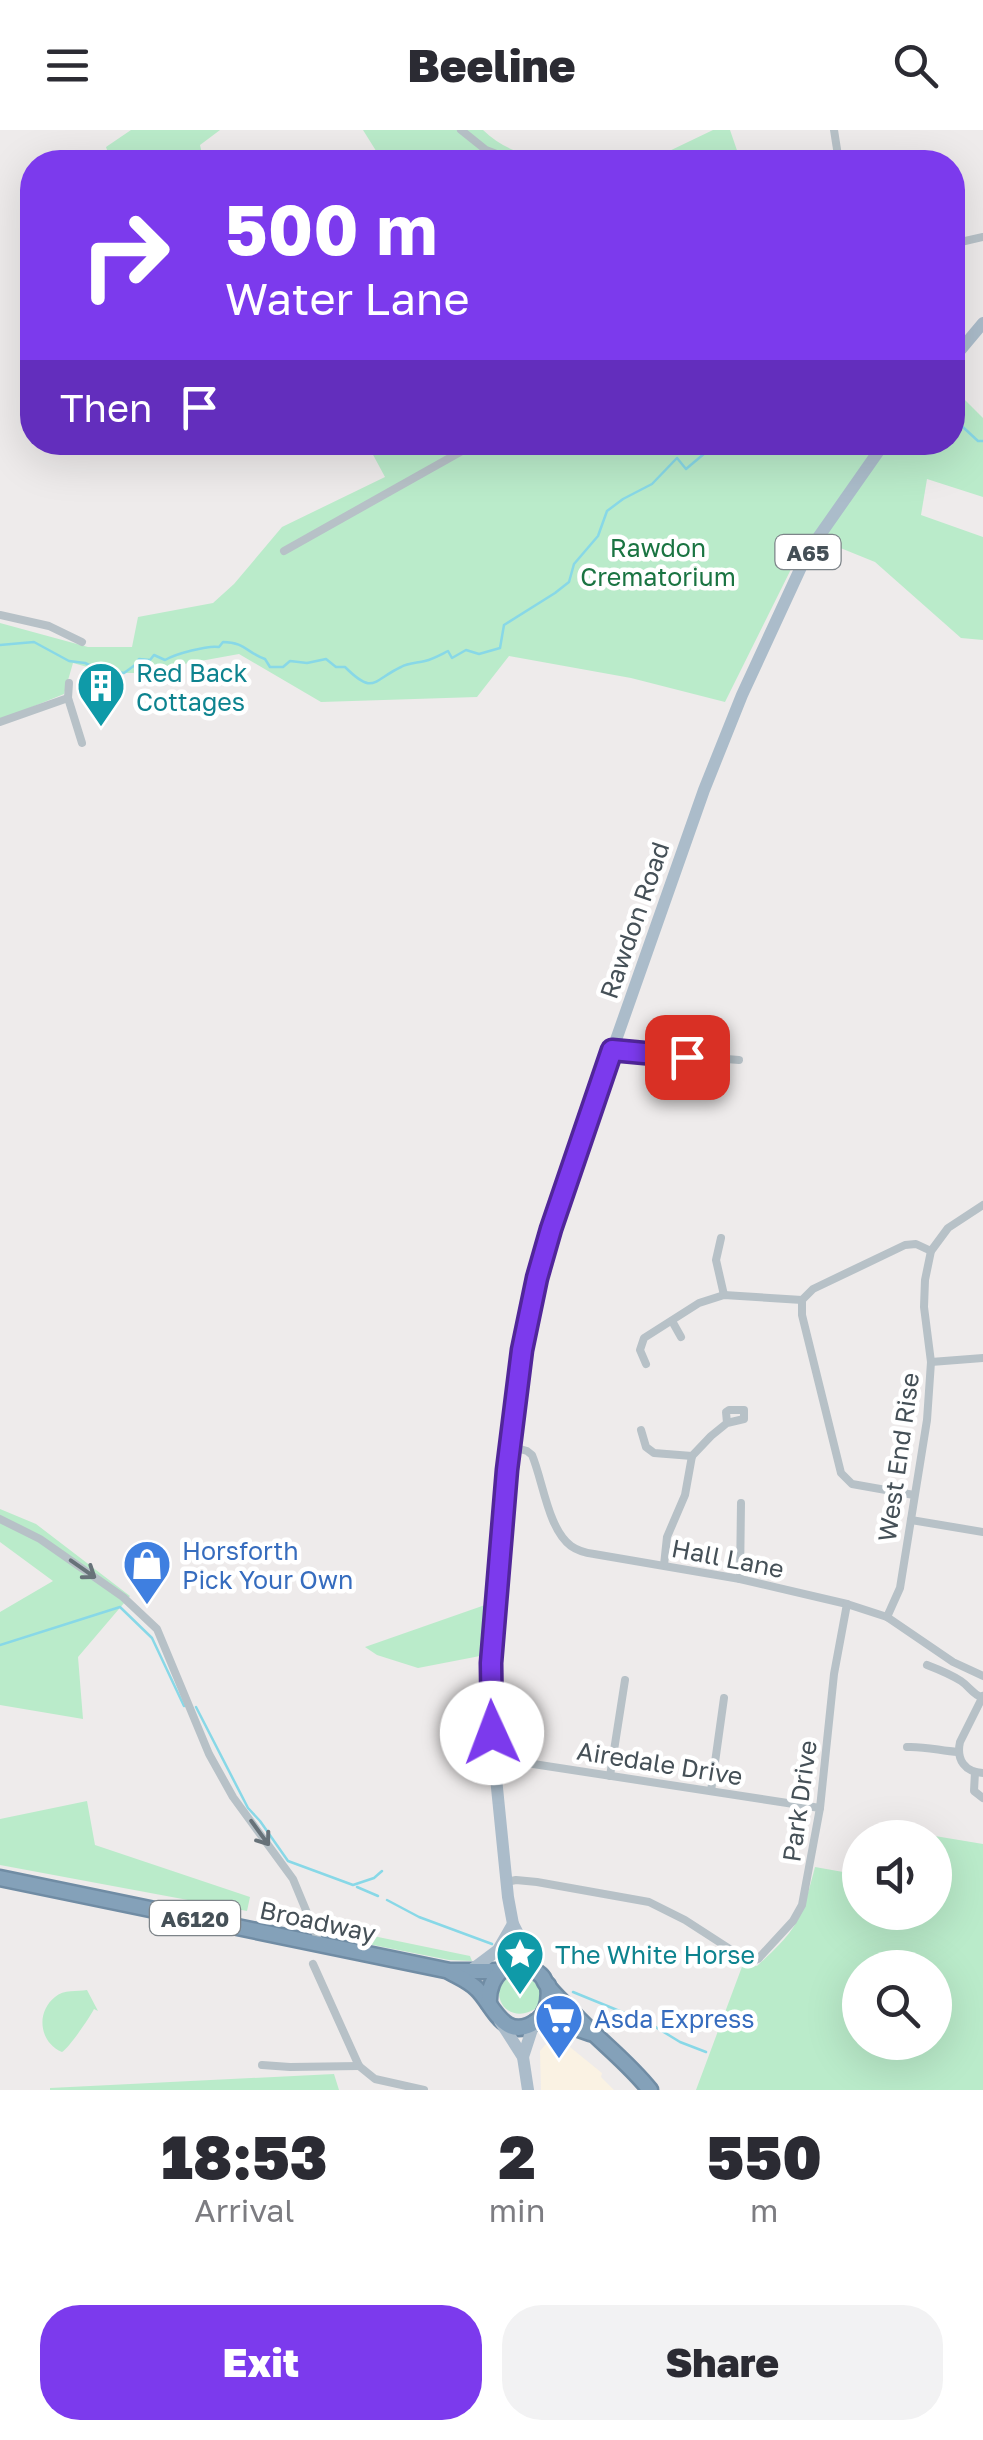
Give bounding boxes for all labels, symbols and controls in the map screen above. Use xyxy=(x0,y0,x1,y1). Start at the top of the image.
icon: menu xyxy=(40,38,95,93)
text: Beeline xyxy=(407,38,576,92)
icon: search xyxy=(888,38,943,93)
text: 500 m xyxy=(225,186,437,270)
icon: right xyxy=(60,190,190,320)
text: Water Lane xyxy=(225,271,470,325)
icon: arrive xyxy=(172,380,227,435)
text: Then xyxy=(60,385,152,430)
park label: Rawdon Crematorium xyxy=(580,532,736,592)
road number: A65 xyxy=(776,535,840,569)
place label: Red Back Cottages xyxy=(136,657,248,717)
building icon: Red Back Cottages xyxy=(75,660,127,728)
street label: Rawdon Road xyxy=(593,837,675,1003)
pin xyxy=(645,1015,730,1100)
icon: arrive xyxy=(660,1030,715,1085)
street label: West End Rise xyxy=(871,1370,925,1544)
street label: Hall Lane xyxy=(669,1532,787,1584)
place label: Horsforth Pick Your Own xyxy=(182,1535,353,1595)
shop icon: Horsforth Pick Your Own xyxy=(121,1538,173,1606)
one-way arrow xyxy=(69,1558,96,1579)
position arrow xyxy=(440,1681,544,1785)
street label: Airedale Drive xyxy=(575,1735,745,1791)
street label: Park Drive xyxy=(775,1738,823,1864)
one-way arrow xyxy=(249,1819,270,1846)
map controls xyxy=(842,1820,952,2060)
button: sound xyxy=(842,1820,952,1930)
street label: Broadway xyxy=(257,1894,379,1948)
road number: A6120 xyxy=(150,1901,240,1935)
place icon: The White Horse xyxy=(494,1928,546,1996)
place label: The White Horse xyxy=(555,1939,755,1970)
button: search xyxy=(842,1950,952,2060)
supermarket icon: Asda Express xyxy=(533,1992,585,2060)
place label: Asda Express xyxy=(594,2003,755,2034)
text: 18:53 xyxy=(161,2120,328,2192)
text: 2 xyxy=(498,2120,536,2192)
text: 550 xyxy=(707,2120,822,2192)
text: Arrival xyxy=(194,2191,295,2229)
text: min xyxy=(489,2191,545,2229)
text: m xyxy=(750,2191,778,2229)
button: Exit xyxy=(40,2305,482,2420)
button: Share xyxy=(502,2305,943,2420)

